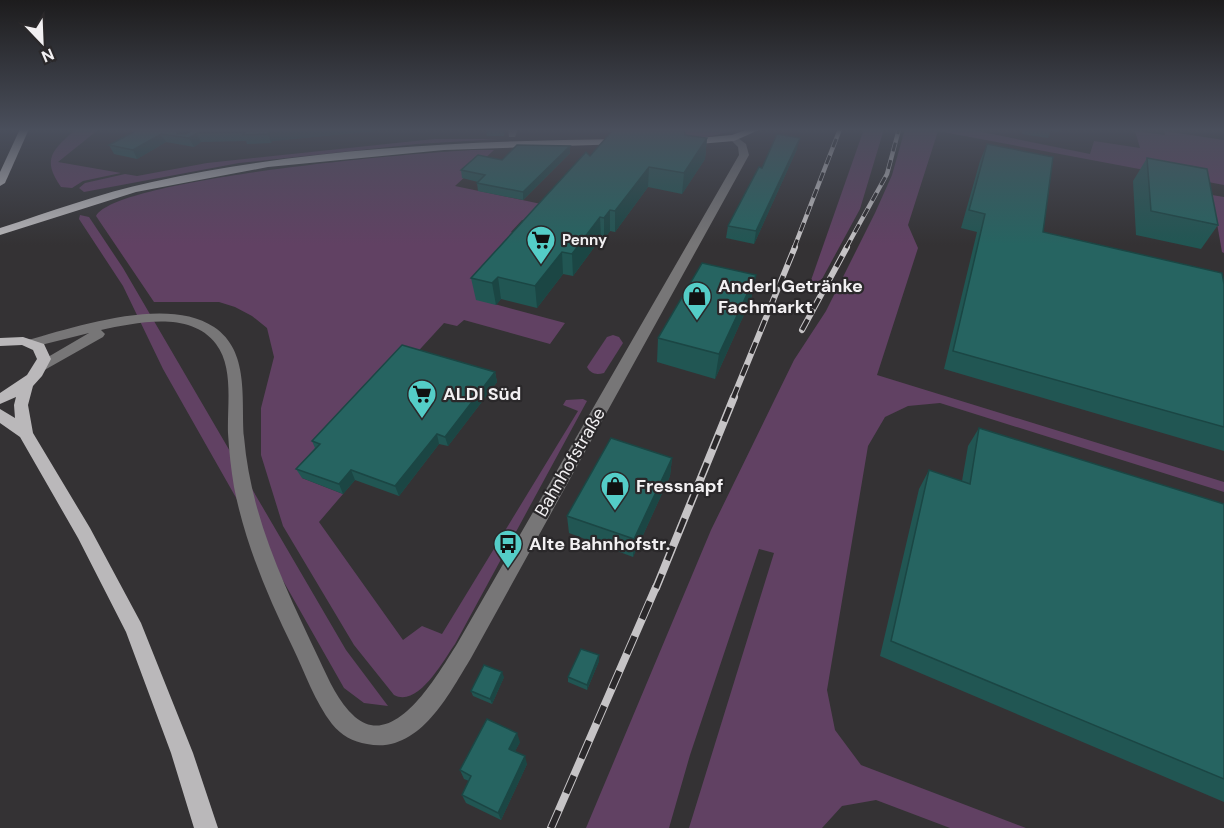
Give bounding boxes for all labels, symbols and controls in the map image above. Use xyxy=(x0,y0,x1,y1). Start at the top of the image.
north arrow xyxy=(12,12,72,72)
text: N xyxy=(38,43,57,67)
supermarket icon: Penny xyxy=(525,224,557,266)
place label: Penny xyxy=(562,230,607,250)
place label: Anderl Getränke Fachmarkt xyxy=(718,274,863,319)
shop icon: Anderl Getränke Fachmarkt xyxy=(681,280,713,322)
supermarket icon: ALDI Süd xyxy=(406,378,438,420)
place label: ALDI Süd xyxy=(443,382,521,406)
street label: Bahnhofstraße xyxy=(529,403,611,521)
shop icon: Fressnapf xyxy=(599,470,631,512)
place label: Fressnapf xyxy=(636,474,723,498)
bus stop icon: Alte Bahnhofstr. xyxy=(492,528,524,570)
place label: Alte Bahnhofstr. xyxy=(529,532,670,556)

